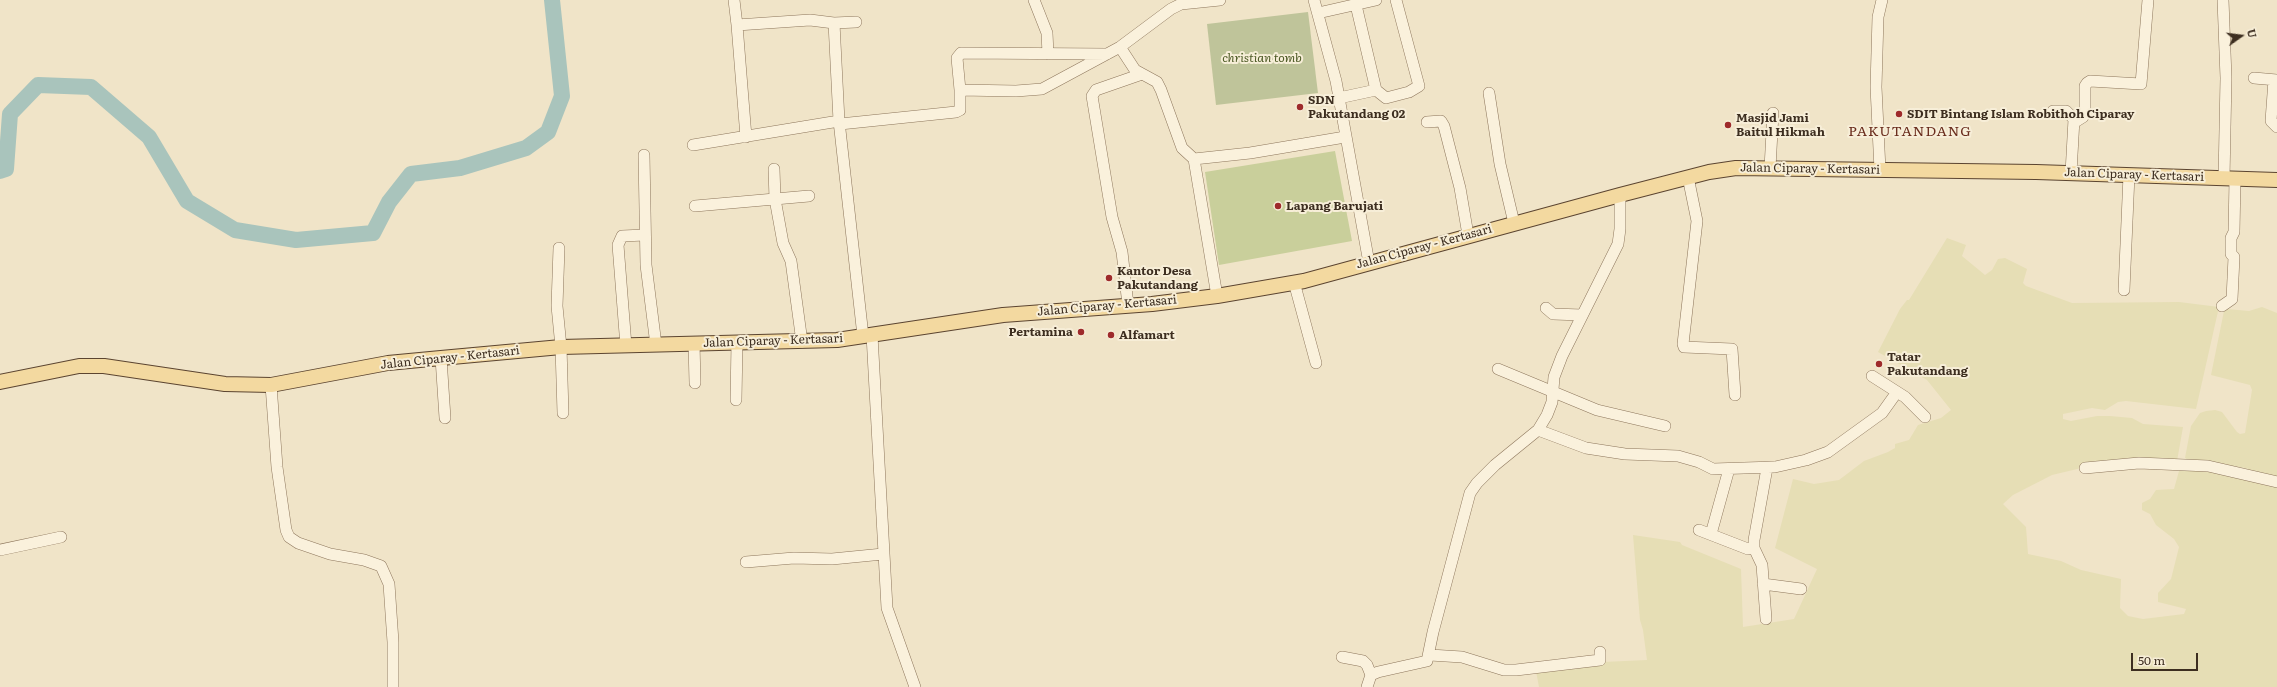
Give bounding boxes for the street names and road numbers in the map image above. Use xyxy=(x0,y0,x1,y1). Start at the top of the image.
street label: Jalan Ciparay - Kertasari xyxy=(1740,161,1880,177)
street label: Jalan Ciparay - Kertasari xyxy=(2064,165,2204,185)
street label: Jalan Ciparay - Kertasari xyxy=(1354,222,1494,272)
street label: Jalan Ciparay - Kertasari xyxy=(1037,293,1177,319)
street label: Jalan Ciparay - Kertasari xyxy=(703,331,843,351)
street label: Jalan Ciparay - Kertasari xyxy=(380,344,520,372)

